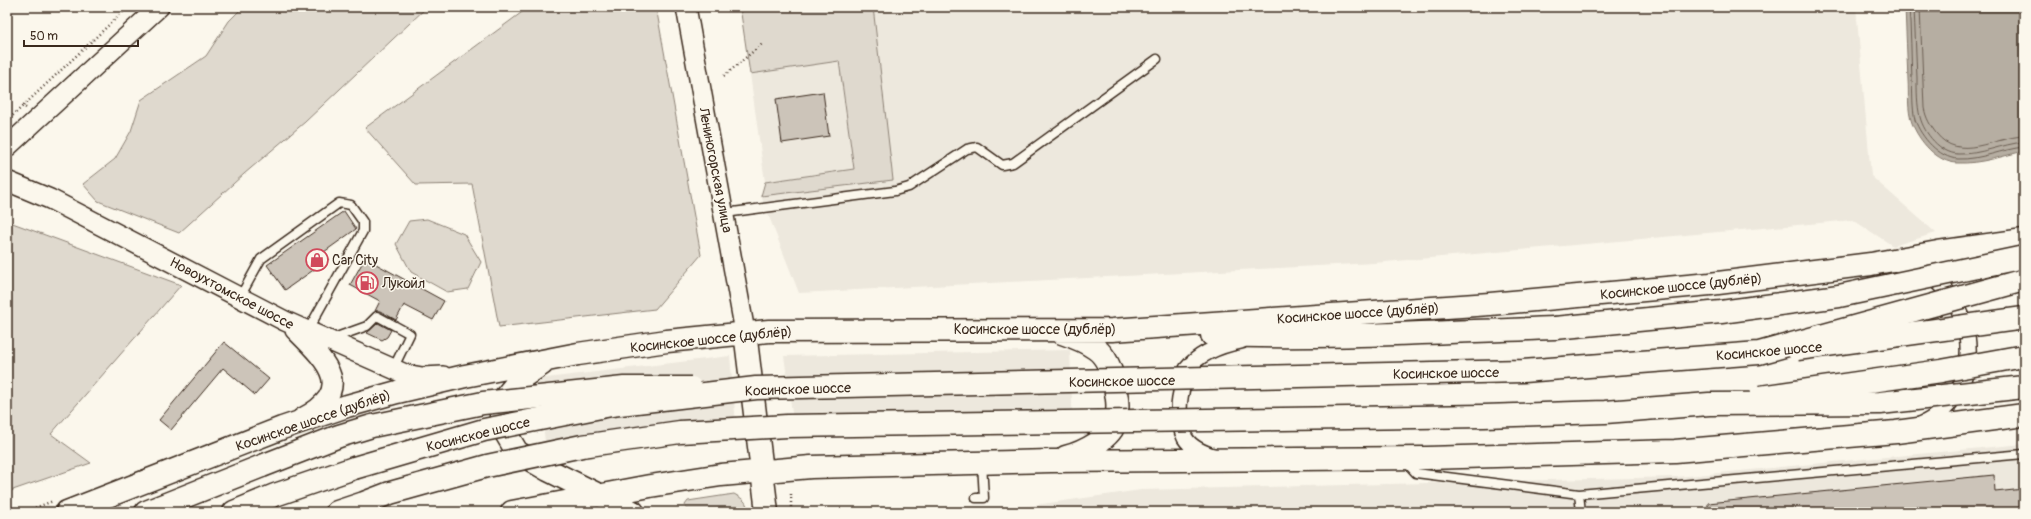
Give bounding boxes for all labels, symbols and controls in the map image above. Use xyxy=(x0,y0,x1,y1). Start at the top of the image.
scale bar xyxy=(24,22,138,48)
text: 50 m xyxy=(30,29,58,44)
street label: Лениногорская улица xyxy=(695,105,736,234)
shop icon: Car City xyxy=(304,247,330,273)
place label: Car City xyxy=(332,252,378,269)
street label: Новоухтомское шоссе xyxy=(167,254,297,333)
fuel station icon: Лукойл xyxy=(354,270,380,296)
street label: Косинское шоссе (дублёр) xyxy=(1599,270,1763,303)
place label: Лукойл xyxy=(381,275,425,292)
street label: Косинское шоссе (дублёр) xyxy=(1276,299,1440,328)
street label: Косинское шоссе (дублёр) xyxy=(954,321,1116,338)
street label: Косинское шоссе (дублёр) xyxy=(629,323,793,356)
street label: Косинское шоссе xyxy=(1715,338,1823,365)
street label: Косинское шоссе xyxy=(1393,364,1499,383)
street label: Косинское шоссе xyxy=(1069,372,1175,391)
street label: Косинское шоссе xyxy=(745,379,852,400)
street label: Косинское шоссе (дублёр) xyxy=(234,386,393,455)
street label: Косинское шоссе xyxy=(425,413,532,456)

